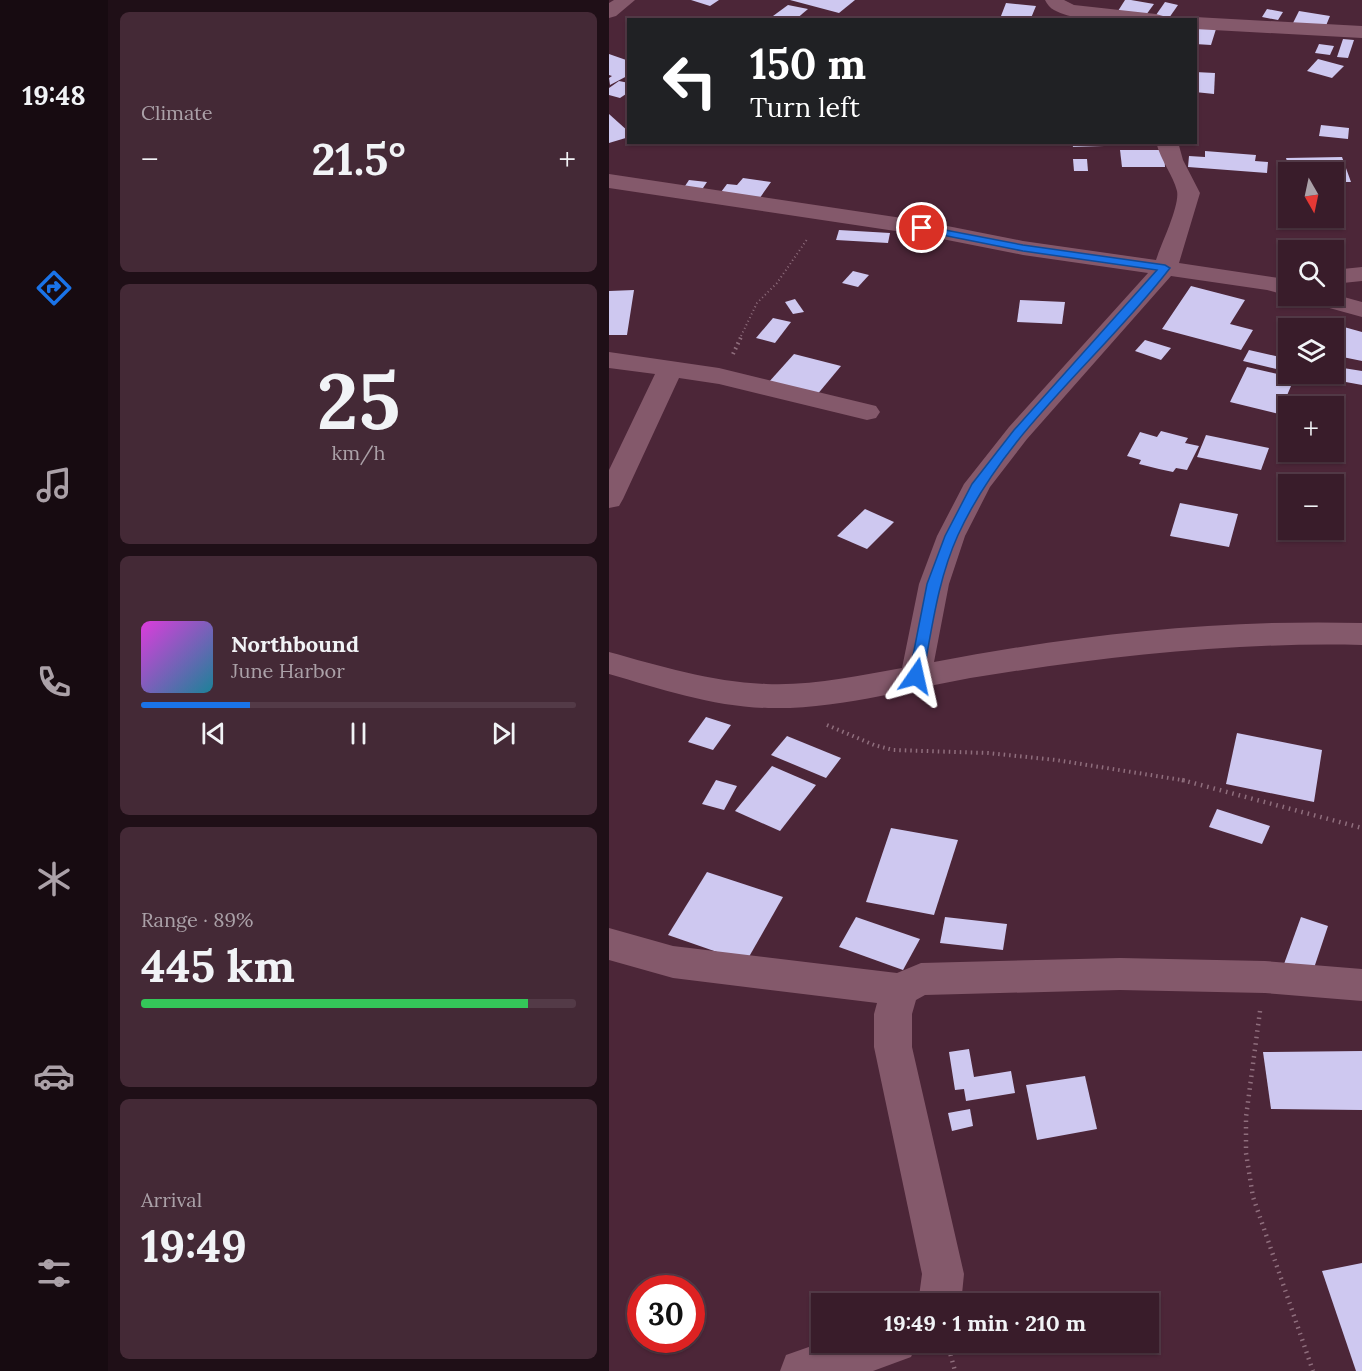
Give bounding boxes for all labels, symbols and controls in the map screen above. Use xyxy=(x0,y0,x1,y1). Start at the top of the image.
text: 150 m xyxy=(750,37,866,91)
icon: left xyxy=(651,42,729,120)
text: 19:48 xyxy=(22,78,86,112)
text: Turn left xyxy=(750,90,860,124)
text: Climate xyxy=(141,100,213,125)
text: 21.5° xyxy=(311,130,406,187)
text: − xyxy=(141,138,159,180)
text: + xyxy=(558,138,576,180)
north arrow xyxy=(1278,162,1344,228)
map controls xyxy=(1278,162,1344,540)
pin xyxy=(896,202,947,253)
icon: arrive xyxy=(905,211,938,244)
button: search xyxy=(1278,240,1344,306)
icon: directions xyxy=(33,267,75,309)
button: layers xyxy=(1278,318,1344,384)
text: 25 xyxy=(317,351,400,450)
button: + xyxy=(1278,396,1344,462)
text: km/h xyxy=(331,440,386,465)
icon: music xyxy=(33,464,75,506)
button: − xyxy=(1278,474,1344,540)
text: Northbound xyxy=(231,630,359,658)
position arrow xyxy=(884,644,948,708)
text: June Harbor xyxy=(231,658,345,683)
icon: phone xyxy=(33,661,75,703)
icon: previous xyxy=(197,717,230,750)
icon: pause xyxy=(342,717,375,750)
icon: next xyxy=(487,717,520,750)
icon: climate xyxy=(33,858,75,900)
text: Range · 89% xyxy=(141,907,253,932)
text: 445 km xyxy=(141,937,295,994)
icon: car xyxy=(33,1055,75,1097)
text: Arrival xyxy=(141,1187,202,1212)
text: 19:49 xyxy=(141,1217,247,1274)
icon: filters xyxy=(33,1252,75,1294)
speed limit sign: 30 xyxy=(627,1275,705,1353)
text: 19:49 · 1 min · 210 m xyxy=(884,1309,1086,1337)

